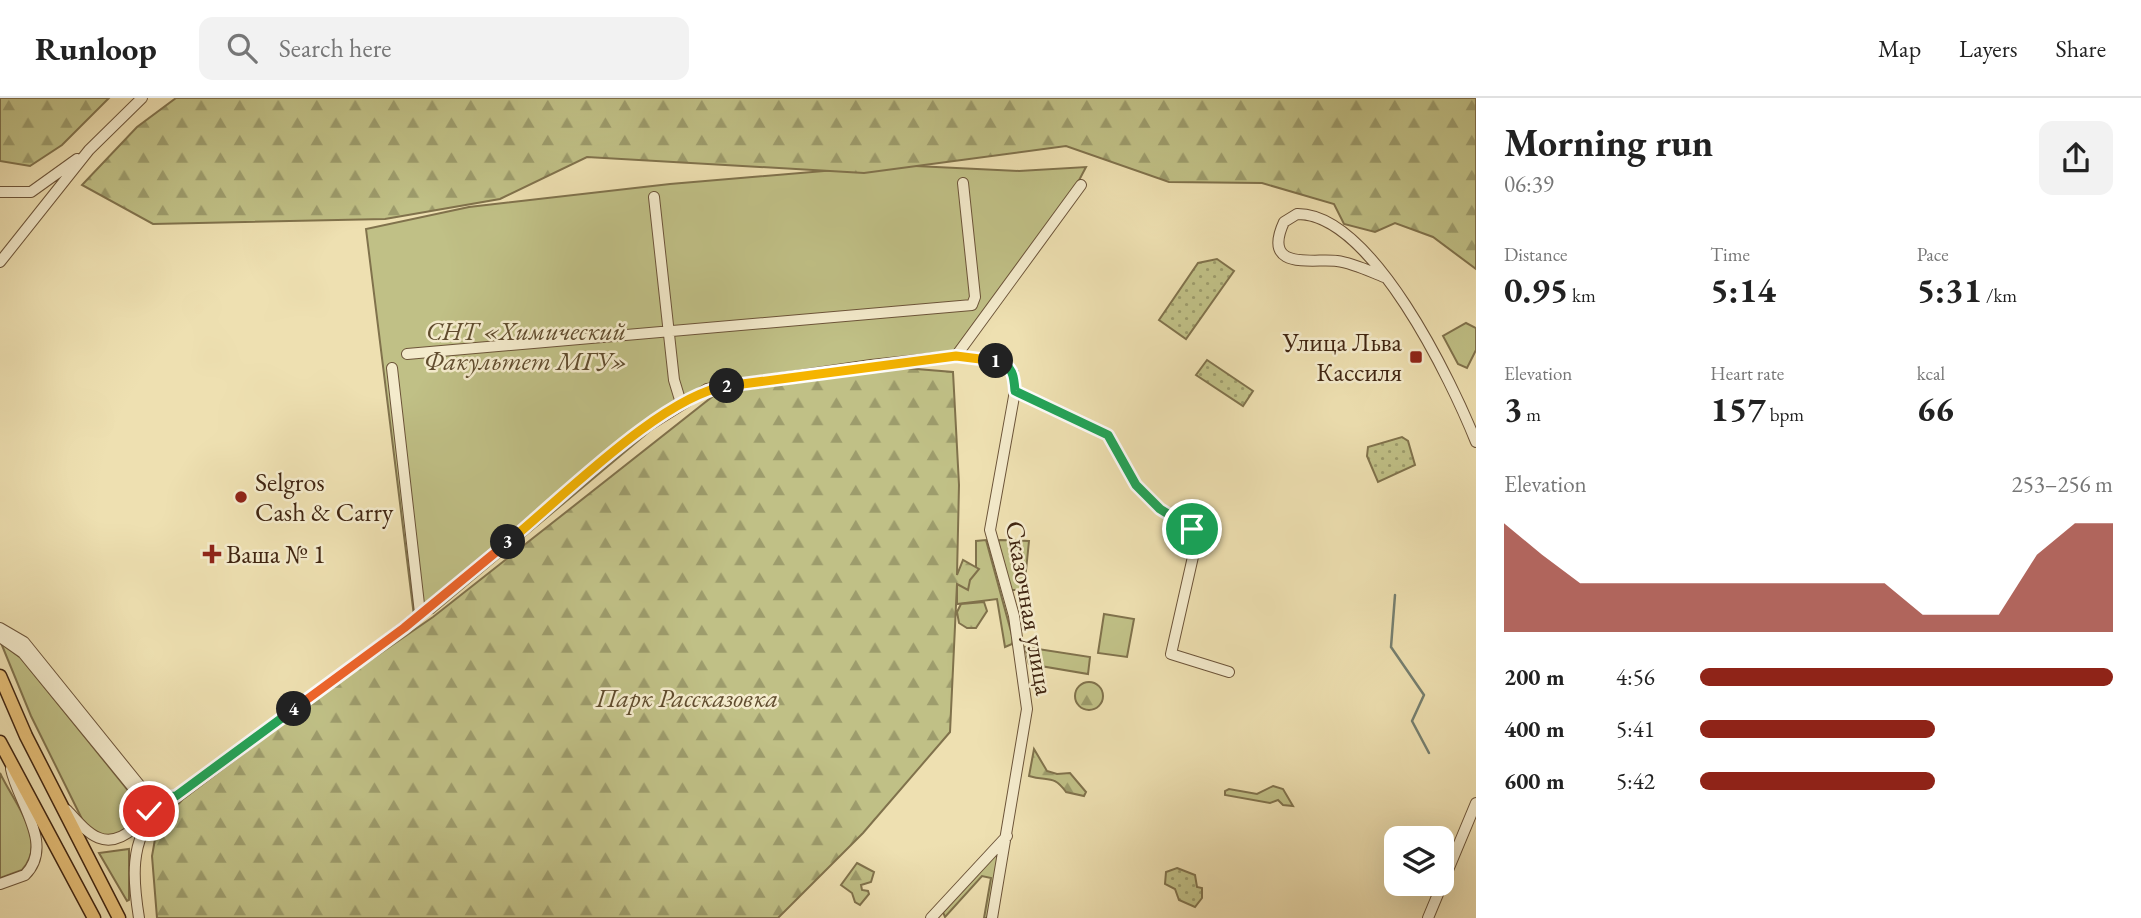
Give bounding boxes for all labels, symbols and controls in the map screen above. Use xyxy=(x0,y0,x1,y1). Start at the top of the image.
search box xyxy=(199,17,689,80)
text: Runloop xyxy=(35,27,157,70)
icon: search xyxy=(223,29,261,67)
text: Search here xyxy=(279,31,391,65)
text: Map xyxy=(1878,33,1921,64)
text: Layers xyxy=(1959,33,2018,64)
text: Share xyxy=(2056,33,2106,64)
text: Morning run xyxy=(1504,118,1713,167)
button: share xyxy=(2039,121,2113,195)
text: 06:39 xyxy=(1504,169,1554,199)
text: Distance xyxy=(1504,242,1567,267)
text: Time xyxy=(1710,242,1750,267)
text: Pace xyxy=(1917,242,1949,267)
text: 0.95 xyxy=(1504,267,1568,312)
text: 5:14 xyxy=(1710,267,1776,312)
text: 5:31 xyxy=(1917,267,1982,312)
text: km xyxy=(1568,283,1596,308)
text: /km xyxy=(1982,283,2017,308)
park label: СНТ «Химический Факультет МГУ» xyxy=(424,314,628,378)
place label: Улица Льва Кассиля xyxy=(1282,325,1403,389)
pin: 1 xyxy=(978,344,1014,378)
text: 1 xyxy=(990,348,1001,373)
marker: Улица Льва Кассиля xyxy=(1408,349,1424,365)
text: Elevation xyxy=(1504,361,1572,386)
text: Heart rate xyxy=(1710,361,1784,386)
text: kcal xyxy=(1917,361,1945,386)
pin: 2 xyxy=(710,368,744,404)
text: 2 xyxy=(721,373,732,398)
text: 3 xyxy=(1504,386,1523,431)
text: 157 xyxy=(1710,386,1766,431)
text: 66 xyxy=(1917,386,1954,431)
text: m xyxy=(1523,402,1541,427)
text: bpm xyxy=(1766,402,1804,427)
place label: Selgros Cash & Carry xyxy=(255,465,394,529)
text: Elevation xyxy=(1504,469,1587,499)
text: 253–256 m xyxy=(2012,469,2113,499)
marker: Selgros Cash & Carry xyxy=(233,489,249,505)
pin xyxy=(1162,499,1222,559)
icon: arrive xyxy=(1173,510,1211,548)
street label: Сказочная улица xyxy=(998,518,1062,698)
pin: 3 xyxy=(490,524,526,560)
text: 3 xyxy=(502,529,513,554)
place label: Ваша № 1 xyxy=(226,537,325,571)
marker: Ваша № 1 xyxy=(204,546,220,562)
text: 200 m xyxy=(1504,662,1565,692)
text: 4:56 xyxy=(1616,662,1655,692)
park label: Парк Рассказовка xyxy=(595,681,778,715)
pin: 4 xyxy=(276,692,312,726)
text: 4 xyxy=(288,696,299,721)
text: 400 m xyxy=(1504,714,1565,744)
text: 5:41 xyxy=(1616,714,1655,744)
text: 600 m xyxy=(1504,766,1565,796)
text: 5:42 xyxy=(1616,766,1655,796)
pin xyxy=(119,781,179,841)
icon: check xyxy=(130,792,168,830)
map controls xyxy=(1384,826,1454,896)
button: layers xyxy=(1384,826,1454,896)

